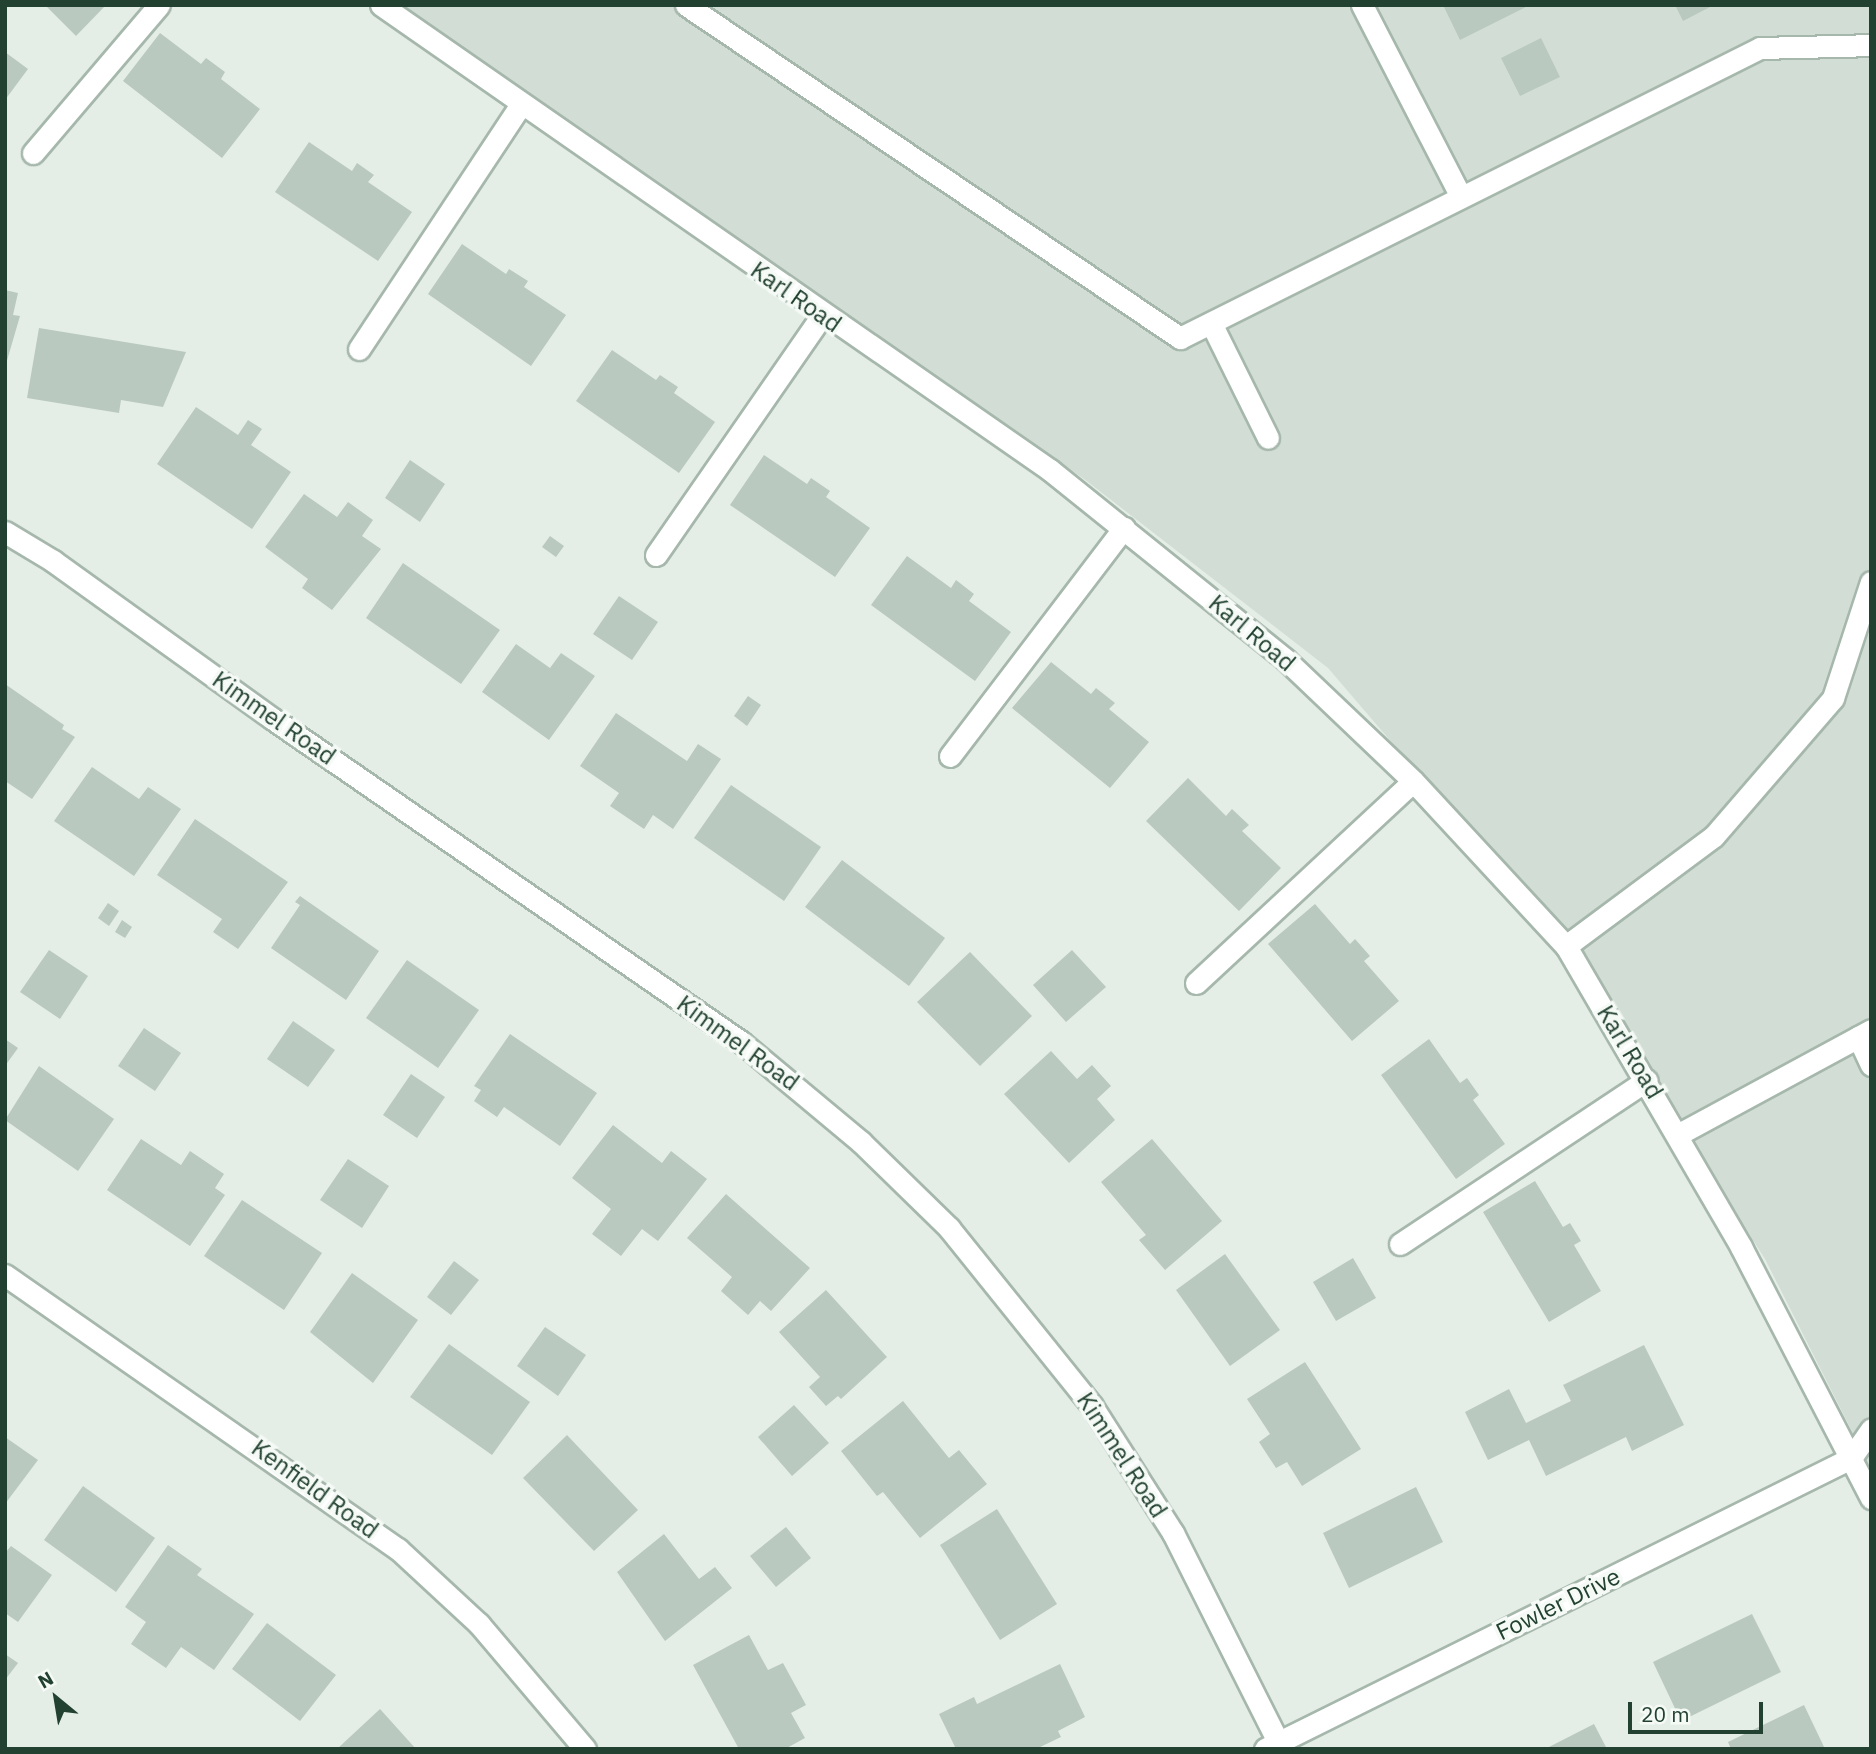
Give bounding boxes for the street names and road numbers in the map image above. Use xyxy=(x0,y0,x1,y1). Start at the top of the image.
street label: Karl Road xyxy=(745,255,847,339)
street label: Karl Road xyxy=(1203,589,1301,677)
street label: Kimmel Road xyxy=(207,665,341,771)
street label: Kimmel Road xyxy=(671,989,805,1097)
street label: Karl Road xyxy=(1591,1000,1669,1104)
street label: Kimmel Road xyxy=(1071,1387,1173,1523)
street label: Kenfield Road xyxy=(246,1433,384,1545)
street label: Fowler Drive xyxy=(1491,1562,1625,1646)

